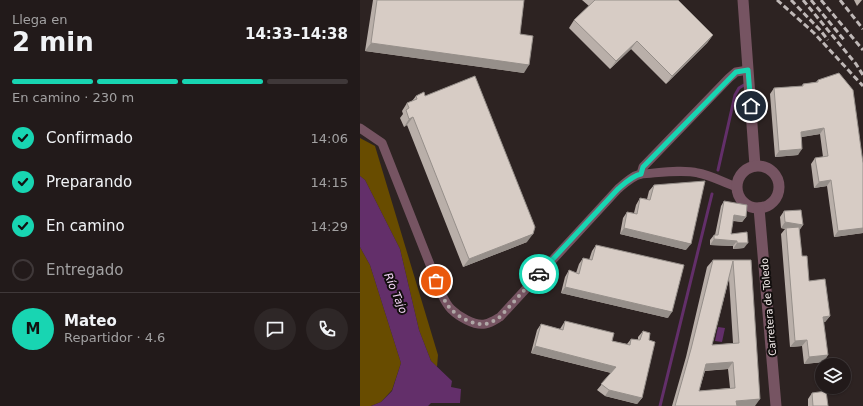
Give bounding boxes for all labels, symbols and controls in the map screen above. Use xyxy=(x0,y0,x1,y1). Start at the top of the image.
text: Llega en xyxy=(12,12,67,27)
text: 14:33–14:38 xyxy=(245,25,348,43)
text: 2 min xyxy=(12,27,94,57)
pin xyxy=(734,89,768,123)
text: En camino · 230 m xyxy=(12,90,134,105)
icon: home xyxy=(740,95,762,117)
icon: check xyxy=(12,127,34,149)
text: Confirmado xyxy=(46,129,133,147)
text: 14:06 xyxy=(311,131,348,146)
icon: check xyxy=(12,171,34,193)
text: Preparando xyxy=(46,173,132,191)
text: 14:15 xyxy=(311,175,348,190)
icon: check xyxy=(12,215,34,237)
text: En camino xyxy=(46,217,125,235)
text: 14:29 xyxy=(311,219,348,234)
courier xyxy=(519,254,559,294)
street label: Carretera de Toledo xyxy=(759,258,778,356)
text: Entregado xyxy=(46,261,123,279)
icon: car xyxy=(528,263,550,285)
pin xyxy=(419,264,453,298)
icon: bag xyxy=(425,270,447,292)
water label: Río Tajo xyxy=(381,271,410,316)
button: chat xyxy=(254,308,296,350)
button: phone xyxy=(306,308,348,350)
text: Mateo xyxy=(64,312,117,330)
text: M xyxy=(26,320,40,338)
text: Repartidor · 4.6 xyxy=(64,330,165,345)
map controls xyxy=(815,358,851,394)
button: layers xyxy=(815,358,851,394)

